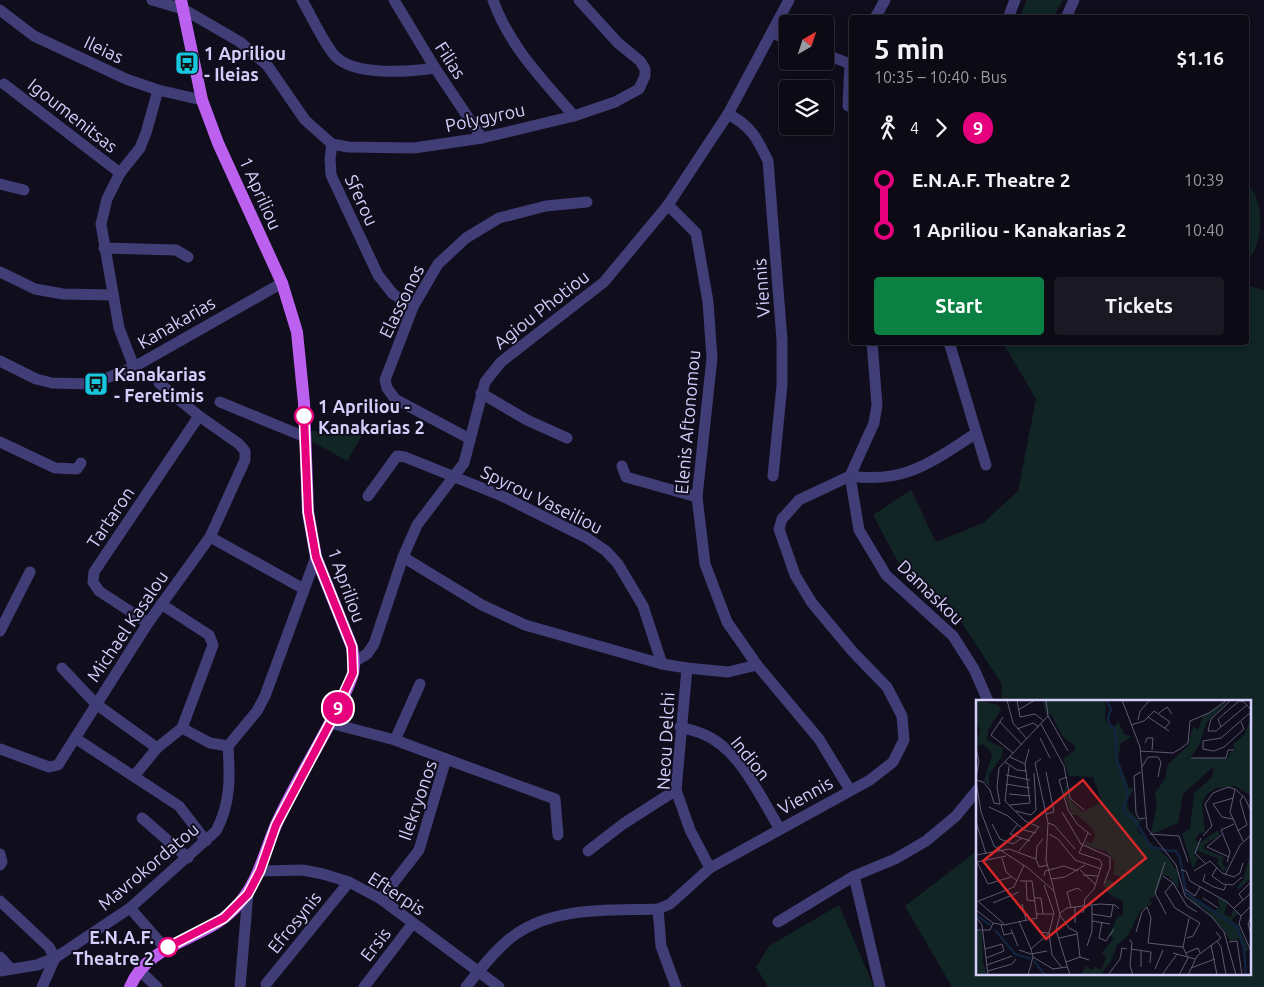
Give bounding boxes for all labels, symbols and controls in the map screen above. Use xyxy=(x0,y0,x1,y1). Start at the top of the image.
north arrow xyxy=(779,15,834,70)
map controls xyxy=(779,15,834,135)
street label: Ileias xyxy=(81,31,127,67)
text: 5 min xyxy=(874,33,945,64)
street label: Filias xyxy=(432,38,470,82)
place label: 1 Apriliou - Ileias xyxy=(204,43,286,84)
text: $1.16 xyxy=(1176,47,1224,69)
bus stop icon: 1 Apriliou - Ileias xyxy=(174,50,200,76)
text: 10:35 – 10:40 · Bus xyxy=(874,68,1007,86)
street label: Igoumenitsas xyxy=(24,74,122,156)
button: layers xyxy=(779,80,834,135)
street label: Polygyrou xyxy=(443,99,527,135)
icon: walk xyxy=(874,114,902,142)
icon: forward xyxy=(927,114,955,142)
text: 9 xyxy=(973,118,983,138)
text: 4 xyxy=(910,119,919,137)
street label: 1 Apriliou xyxy=(236,153,286,233)
text: E.N.A.F. Theatre 2 xyxy=(912,169,1071,191)
street label: Sferou xyxy=(342,171,382,229)
text: 10:39 xyxy=(1184,171,1224,189)
text: 1 Apriliou - Kanakarias 2 xyxy=(912,219,1127,241)
text: 10:40 xyxy=(1184,221,1224,239)
street label: Viennis xyxy=(749,258,773,318)
street label: Elassonos xyxy=(375,261,427,341)
street label: Agiou Photiou xyxy=(489,266,593,352)
button: Start xyxy=(874,277,1044,335)
button: Tickets xyxy=(1054,277,1224,335)
street label: Kanakarias xyxy=(134,292,219,352)
street label: Elenis Aftonomou xyxy=(671,349,703,495)
place label: Kanakarias - Feretimis xyxy=(114,364,206,405)
bus stop icon: Kanakarias - Feretimis xyxy=(83,371,109,397)
place label: 1 Apriliou - Kanakarias 2 xyxy=(318,396,425,437)
marker: 1 Apriliou - Kanakarias 2 xyxy=(294,406,314,426)
street label: Spyrou Vaseiliou xyxy=(478,461,606,537)
street label: Tartaron xyxy=(82,483,138,551)
street label: 1 Apriliou xyxy=(324,545,370,625)
street label: Damaskou xyxy=(894,556,968,628)
street label: Michael Kasalou xyxy=(83,567,171,685)
street label: Neou Delchi xyxy=(652,691,678,791)
line badge: 9 xyxy=(322,692,354,724)
text: 9 xyxy=(333,698,343,718)
inset map xyxy=(976,700,1252,974)
street label: Indion xyxy=(727,732,775,784)
street label: Ilekryonos xyxy=(394,757,440,843)
street label: Viennis xyxy=(774,772,836,818)
street label: Mavrokordatou xyxy=(94,818,202,914)
street label: Efterpis xyxy=(365,867,429,919)
street label: Efrosynis xyxy=(263,887,325,957)
street label: Ersis xyxy=(356,923,394,965)
place label: E.N.A.F. Theatre 2 xyxy=(73,927,154,968)
marker: E.N.A.F. Theatre 2 xyxy=(158,937,178,957)

